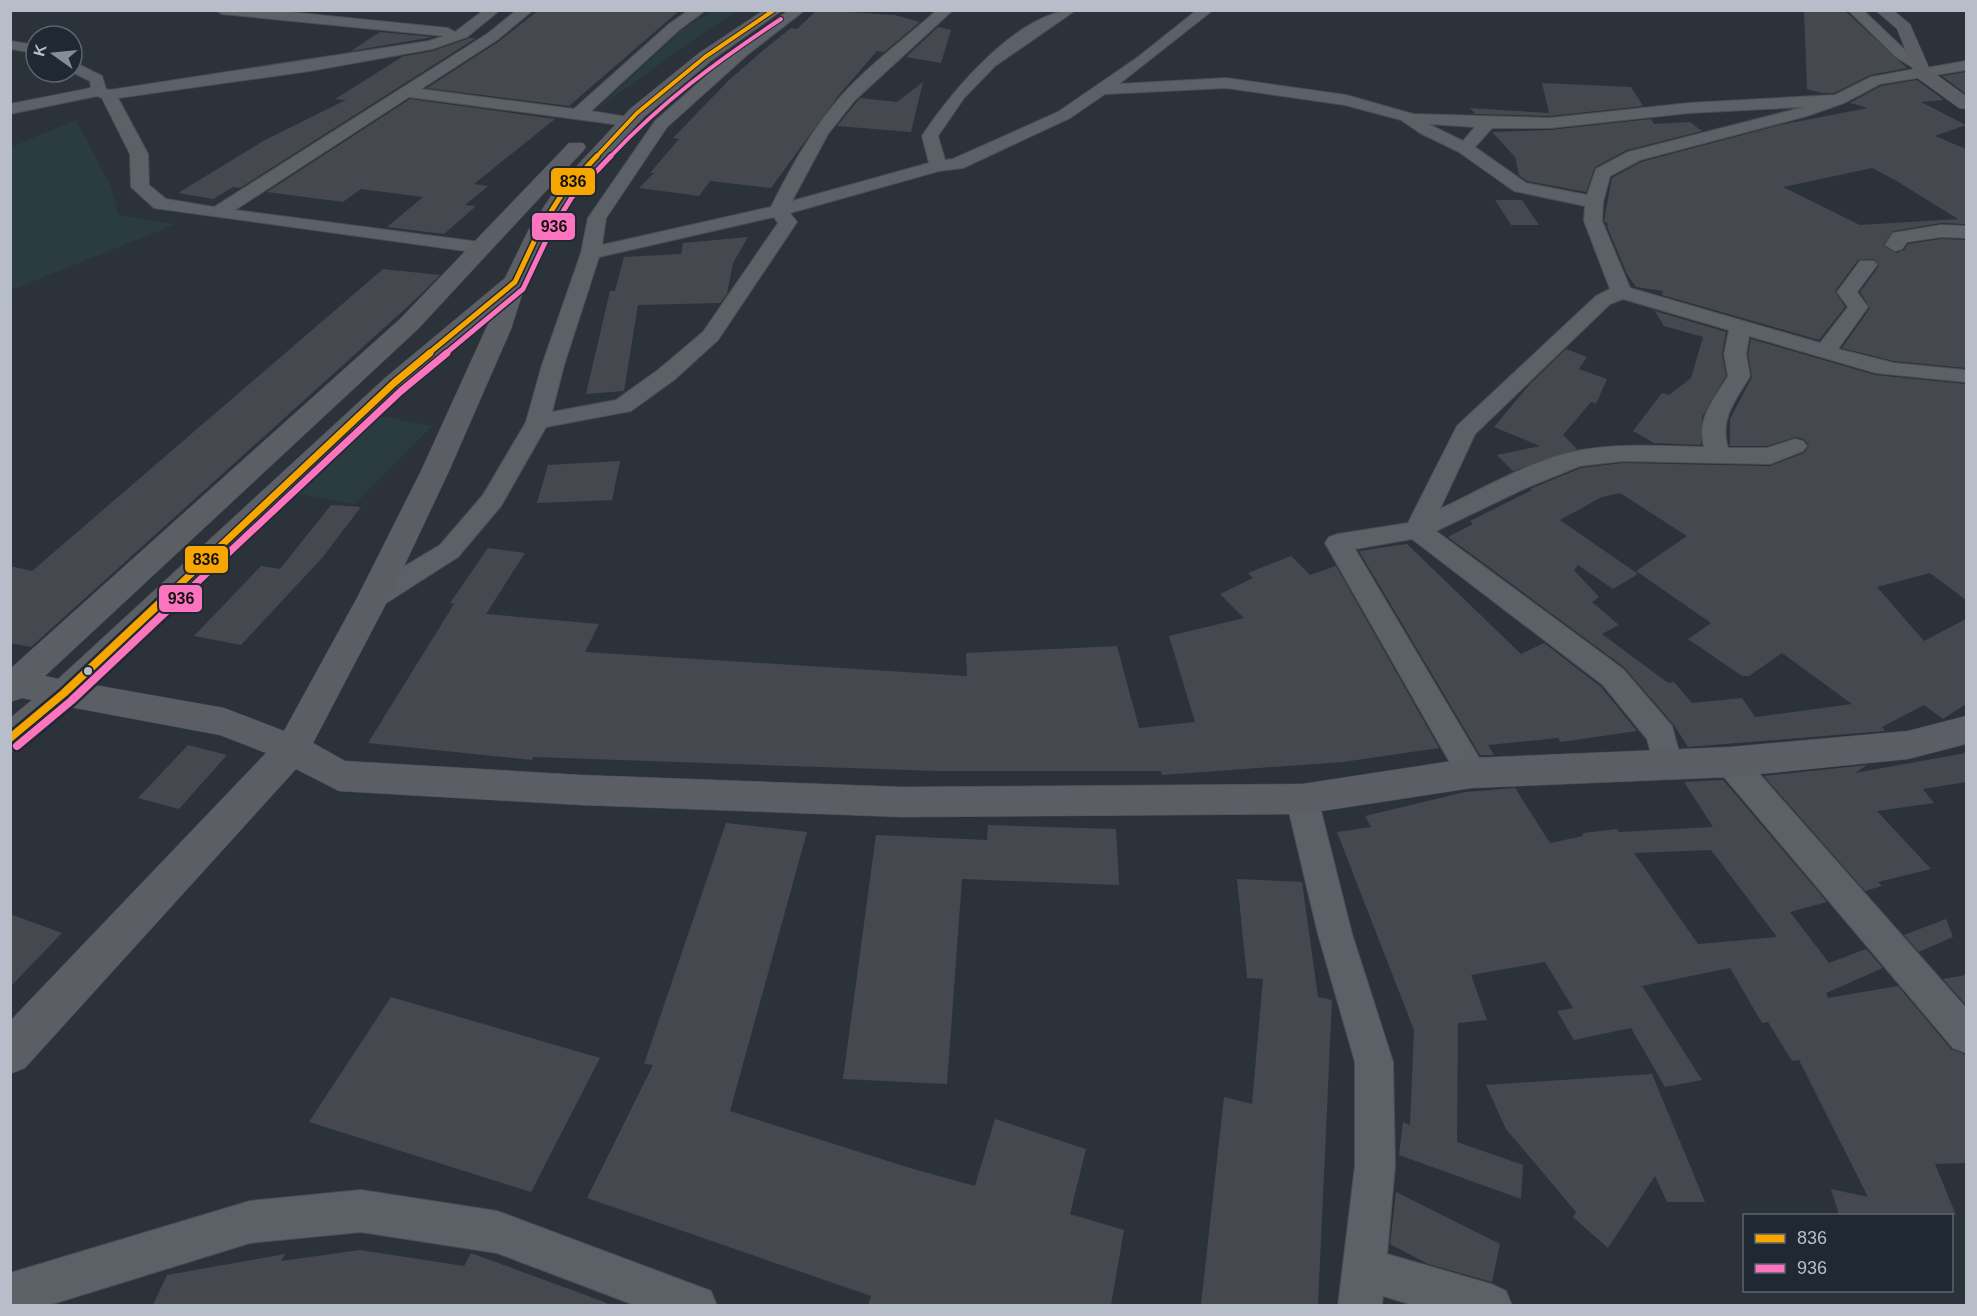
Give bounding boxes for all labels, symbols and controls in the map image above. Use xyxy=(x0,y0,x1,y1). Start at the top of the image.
north arrow xyxy=(24,24,84,84)
text: K xyxy=(30,42,50,58)
line badge: 836 xyxy=(550,167,596,196)
text: 836 xyxy=(560,173,586,190)
line badge: 936 xyxy=(531,212,576,241)
text: 936 xyxy=(541,218,567,235)
line badge: 836 xyxy=(184,545,229,574)
text: 836 xyxy=(193,551,219,568)
line badge: 936 xyxy=(158,584,203,613)
text: 936 xyxy=(168,590,194,607)
unlabelled marker xyxy=(82,665,94,677)
legend xyxy=(1743,1214,1953,1292)
text: 836 xyxy=(1797,1228,1827,1248)
text: 936 xyxy=(1797,1258,1827,1278)

